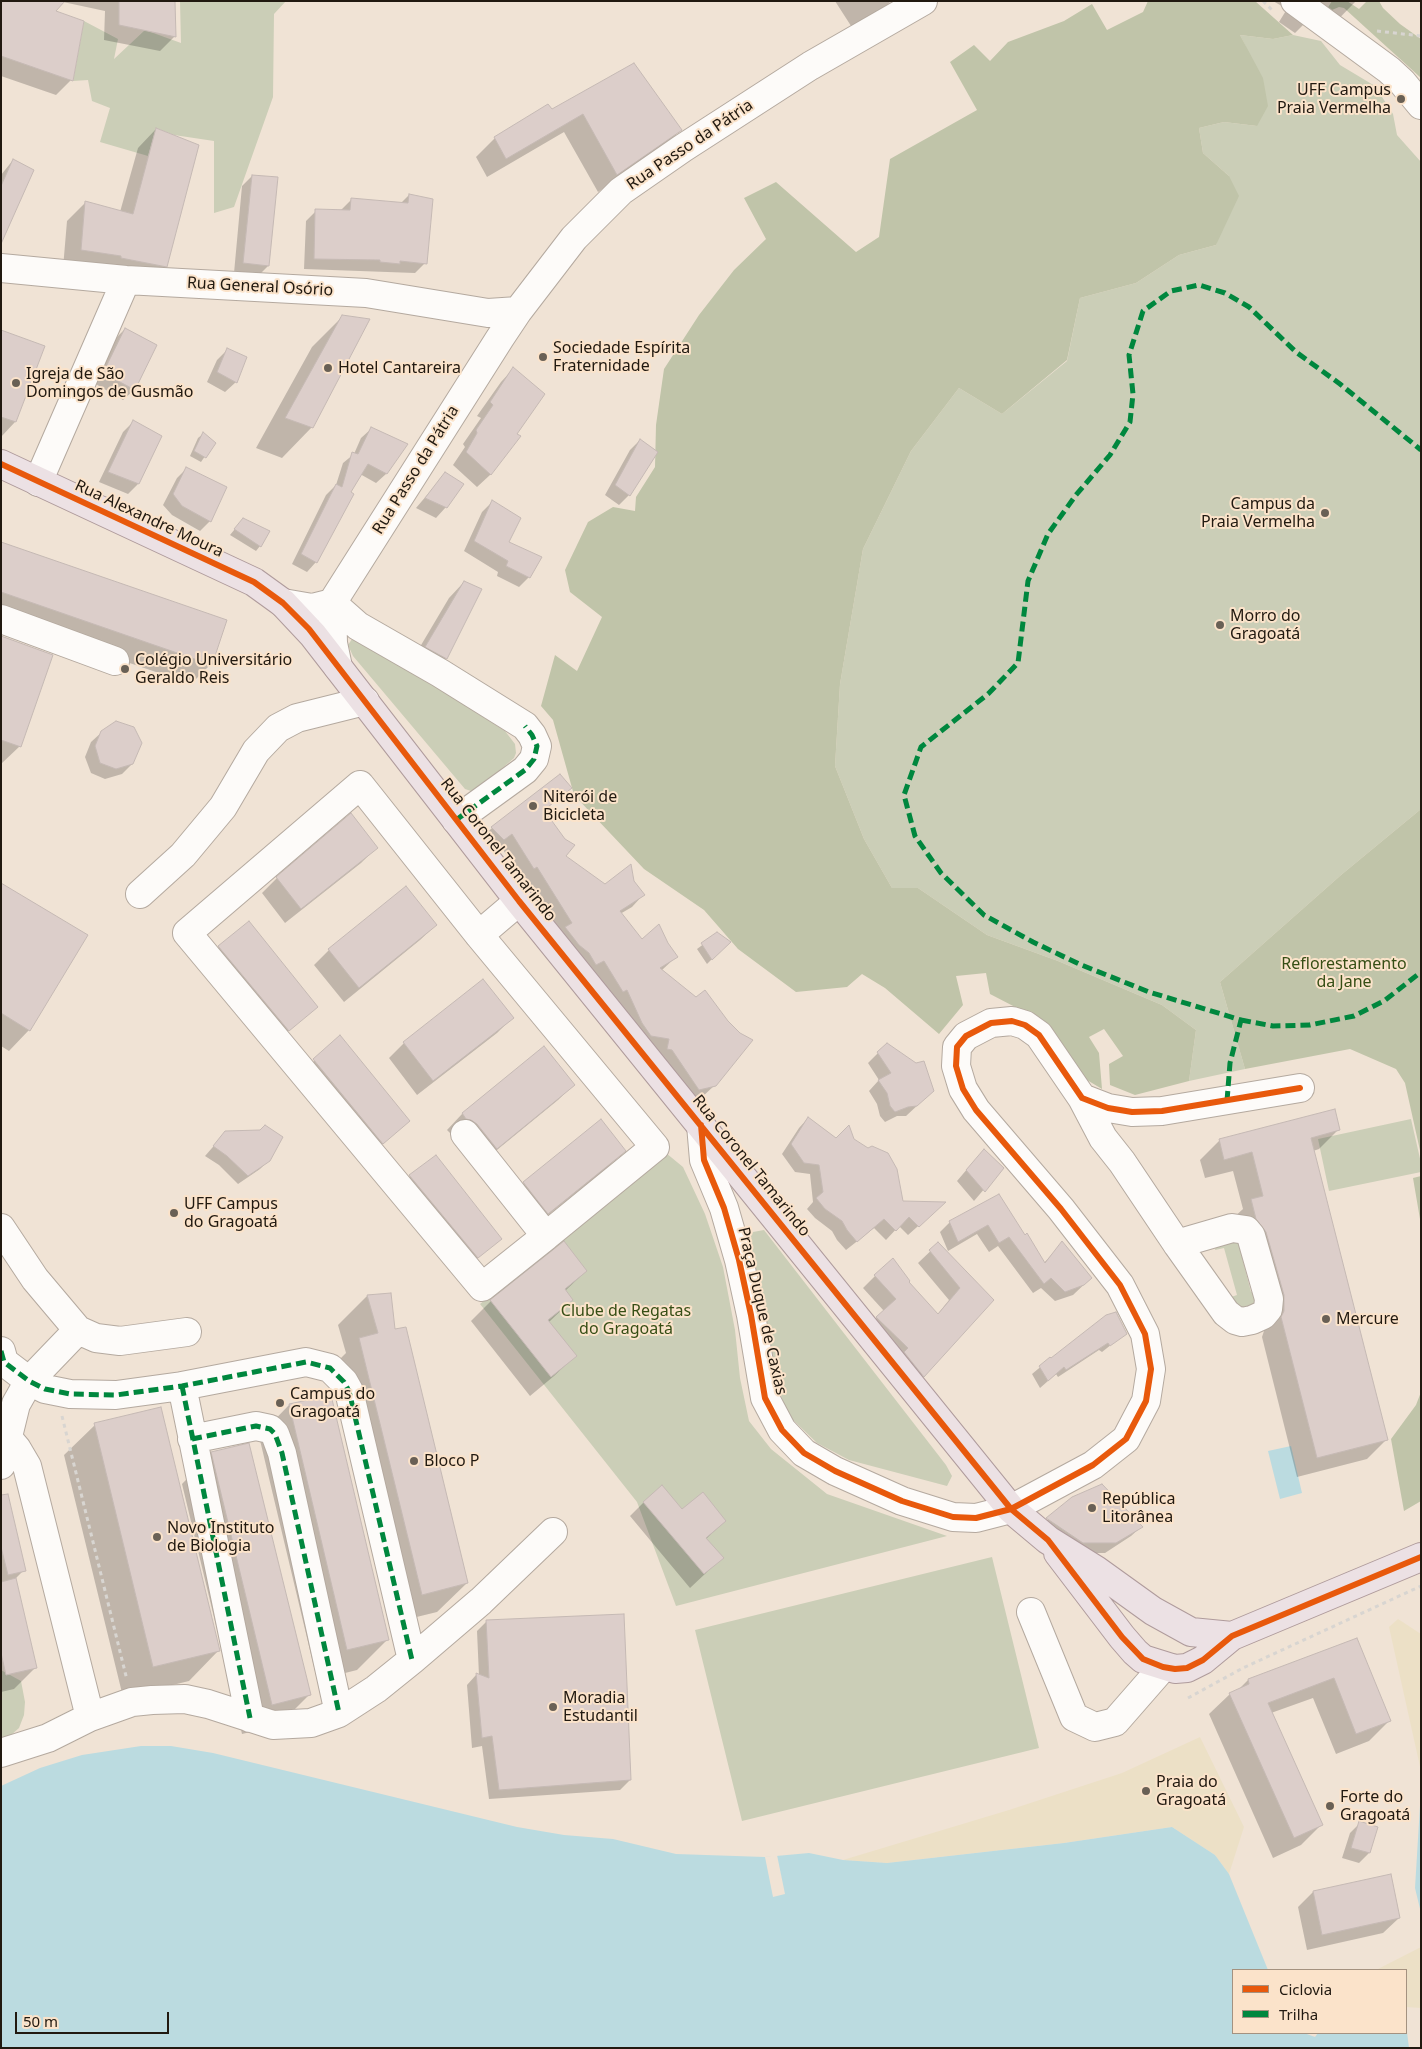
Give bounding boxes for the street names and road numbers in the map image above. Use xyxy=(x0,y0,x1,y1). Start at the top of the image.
street label: Rua Passo da Pátria xyxy=(623,96,757,194)
street label: Rua General Osório xyxy=(186,274,334,300)
street label: Rua Passo da Pátria xyxy=(369,402,463,538)
street label: Rua Alexandre Moura xyxy=(72,476,226,562)
street label: Rua Coronel Tamarindo xyxy=(436,775,560,925)
street label: Rua Coronel Tamarindo xyxy=(688,1091,814,1241)
street label: Praça Duque de Caxias xyxy=(733,1225,791,1397)

